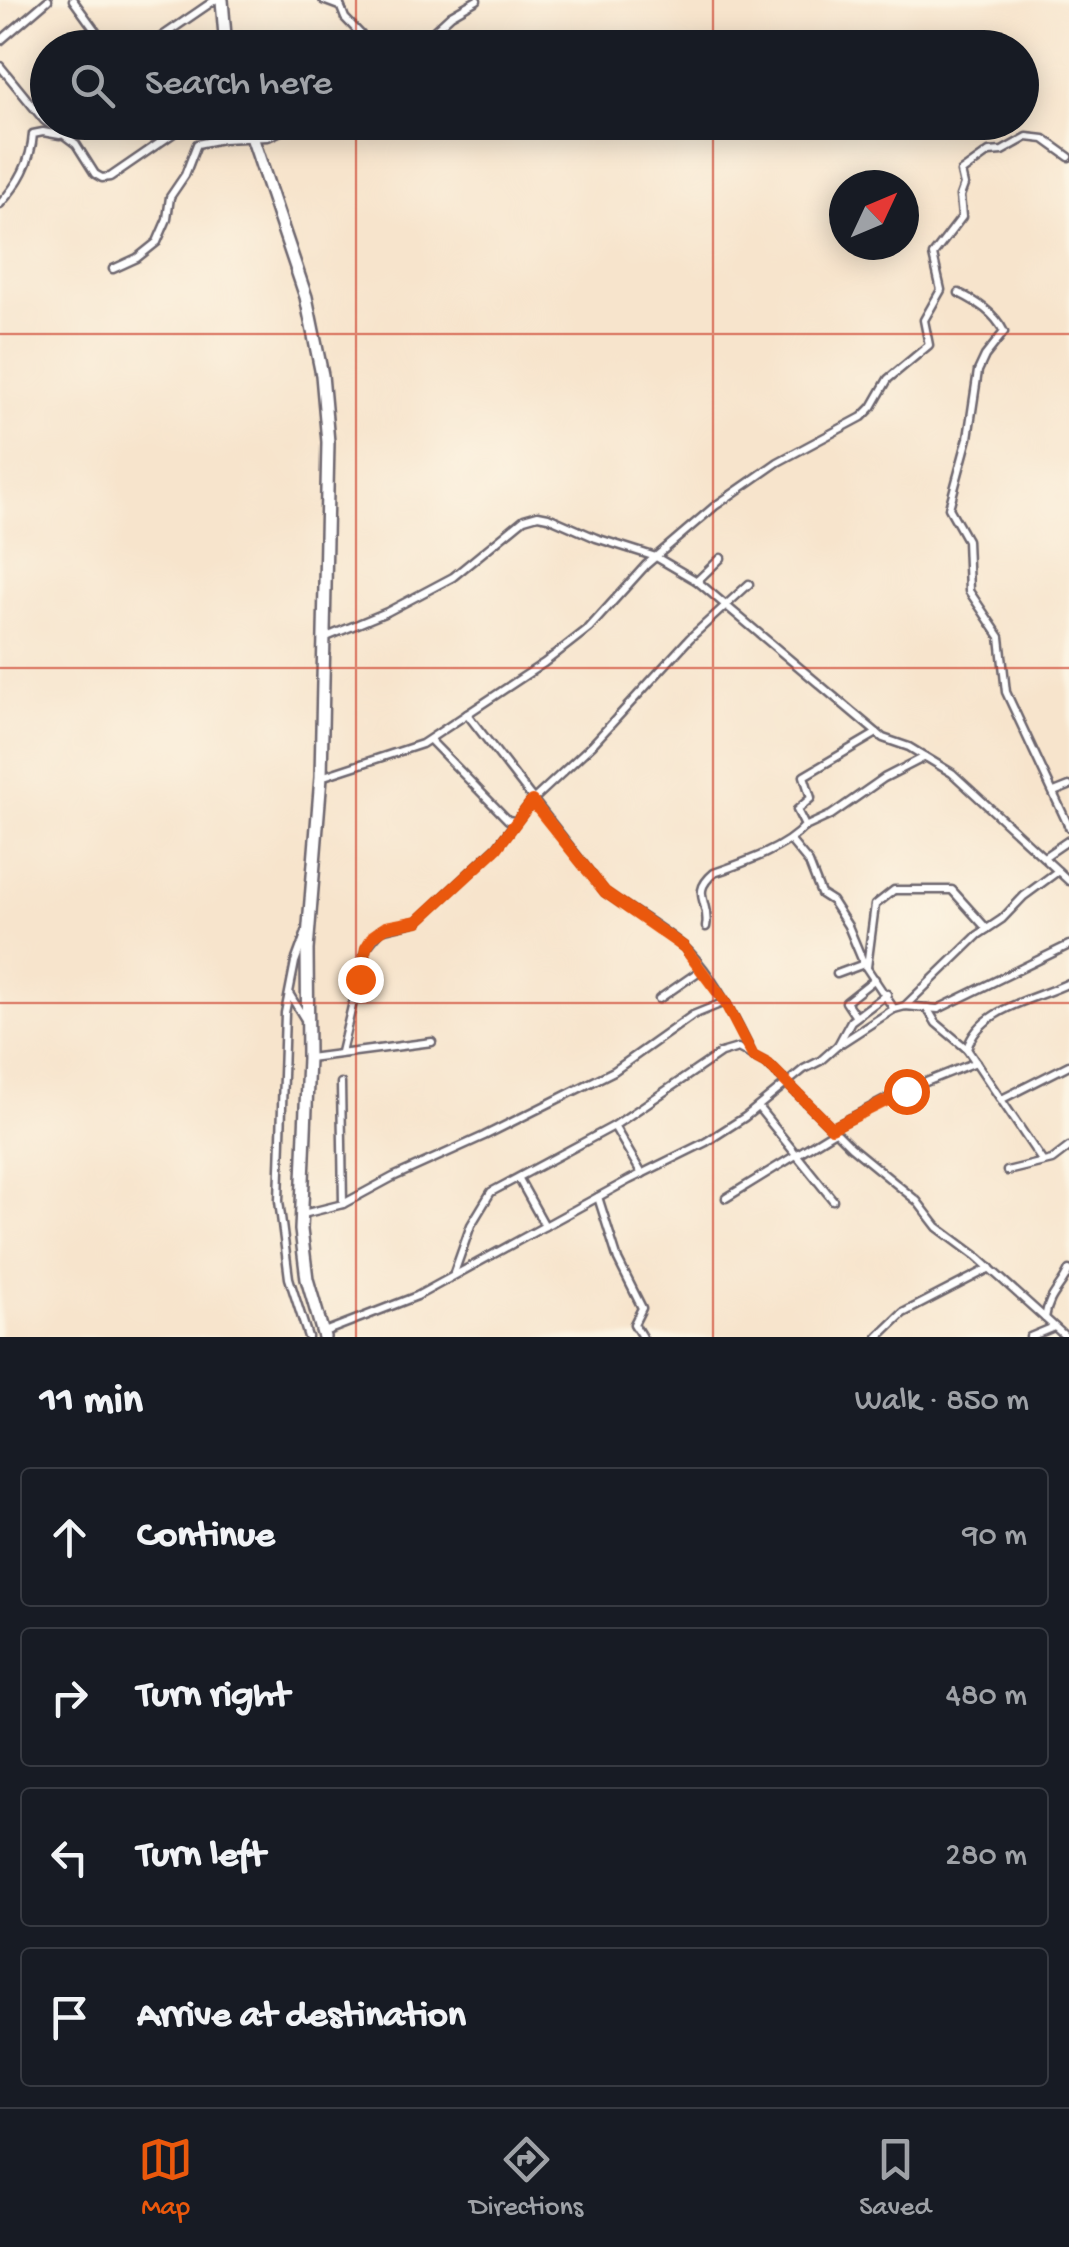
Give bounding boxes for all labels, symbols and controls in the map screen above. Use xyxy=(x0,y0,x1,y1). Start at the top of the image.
search box xyxy=(30,30,1039,140)
icon: search xyxy=(65,58,120,113)
text: Search here xyxy=(145,63,332,107)
north arrow xyxy=(829,170,919,260)
route end xyxy=(338,957,384,1003)
route start xyxy=(884,1069,930,1115)
text: 11 min xyxy=(40,1378,143,1427)
text: Walk · 850 m xyxy=(855,1383,1029,1421)
icon: ahead xyxy=(42,1510,97,1565)
text: Continue xyxy=(137,1515,275,1559)
text: 90 m xyxy=(963,1518,1027,1556)
icon: right xyxy=(42,1670,97,1725)
text: Turn right xyxy=(137,1675,289,1719)
text: 480 m xyxy=(946,1678,1027,1716)
icon: left xyxy=(42,1830,97,1885)
text: Turn left xyxy=(137,1835,265,1879)
text: 280 m xyxy=(945,1838,1027,1876)
icon: arrive xyxy=(42,1990,97,2045)
text: Arrive at destination xyxy=(137,1995,466,2039)
tab: Map xyxy=(138,2132,193,2225)
tab: Directions xyxy=(469,2132,583,2225)
tab: Saved xyxy=(859,2132,931,2225)

